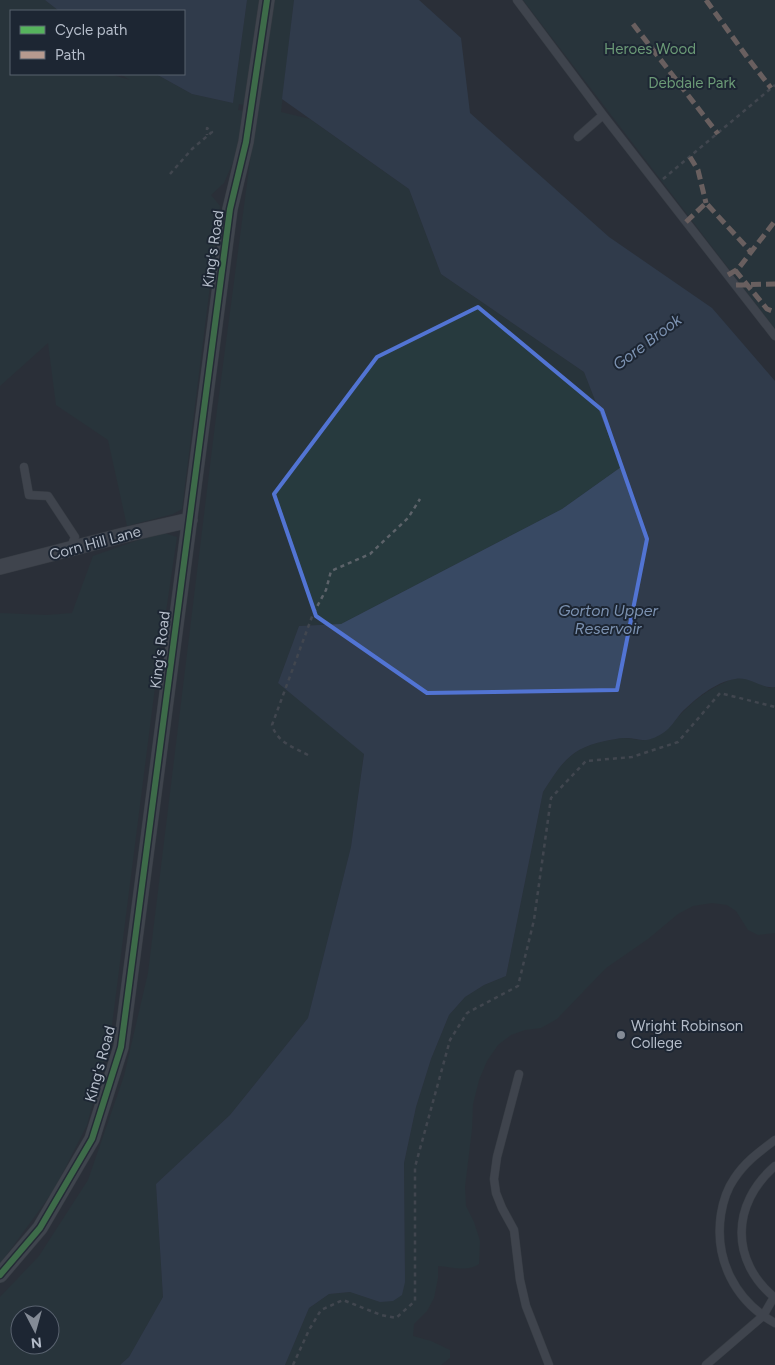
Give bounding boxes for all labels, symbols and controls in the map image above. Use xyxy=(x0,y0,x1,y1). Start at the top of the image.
legend xyxy=(10,10,185,75)
text: Cycle path xyxy=(55,21,127,39)
park label: Heroes Wood xyxy=(604,40,696,58)
text: Path xyxy=(55,46,85,64)
park label: Debdale Park xyxy=(648,74,736,92)
street label: King's Road xyxy=(199,209,227,289)
water label: Gore Brook xyxy=(609,309,686,374)
street label: Corn Hill Lane xyxy=(47,522,143,564)
water label: Gorton Upper Reservoir xyxy=(558,601,658,638)
street label: King's Road xyxy=(146,610,174,690)
place label: Wright Robinson College xyxy=(631,1017,743,1052)
street label: King's Road xyxy=(81,1024,119,1104)
marker: Wright Robinson College xyxy=(615,1029,627,1041)
north arrow xyxy=(10,1305,60,1355)
text: N xyxy=(30,1333,43,1351)

